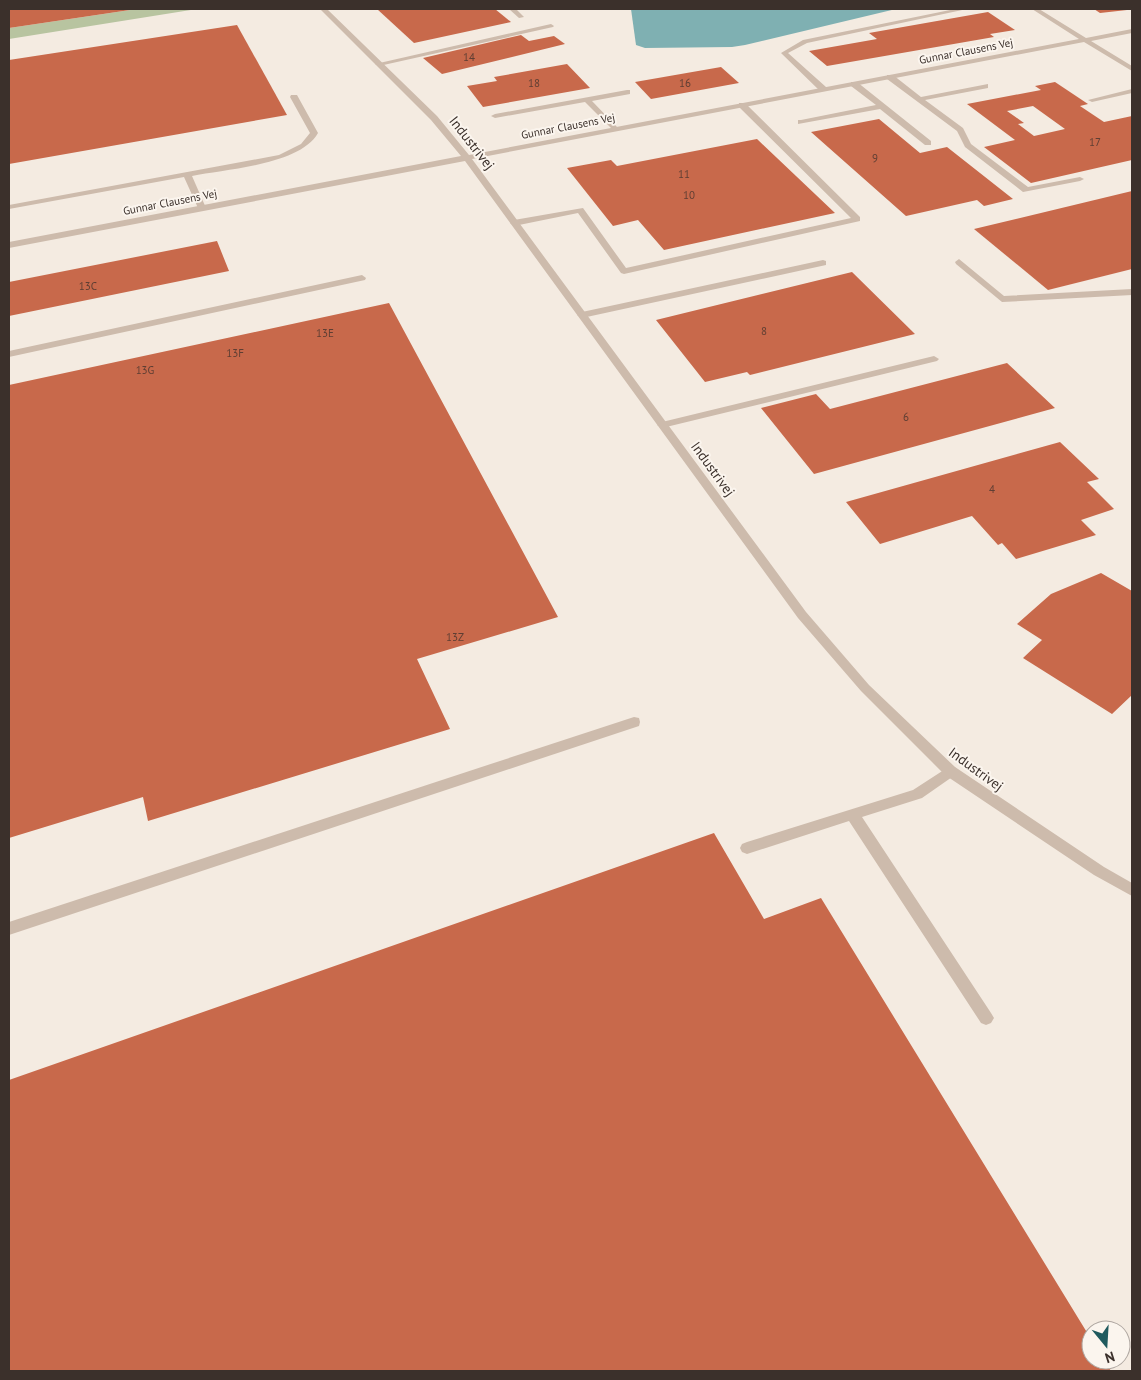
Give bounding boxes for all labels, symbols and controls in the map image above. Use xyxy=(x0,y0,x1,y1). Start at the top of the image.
street label: Gunnar Clausens Vej xyxy=(918,35,1014,67)
house number: 14 xyxy=(463,50,475,64)
house number: 18 xyxy=(528,76,540,90)
house number: 16 xyxy=(679,76,691,90)
street label: Gunnar Clausens Vej xyxy=(520,110,616,142)
street label: Industrivej xyxy=(445,112,499,174)
house number: 17 xyxy=(1089,135,1101,149)
house number: 9 xyxy=(872,151,878,165)
house number: 11 xyxy=(678,167,690,181)
street label: Gunnar Clausens Vej xyxy=(122,186,218,218)
house number: 10 xyxy=(683,188,695,202)
house number: 13C xyxy=(79,279,97,293)
house number: 8 xyxy=(761,324,767,338)
house number: 13E xyxy=(316,326,334,340)
house number: 13F xyxy=(226,346,244,360)
house number: 13G xyxy=(136,363,155,377)
house number: 6 xyxy=(903,410,909,424)
street label: Industrivej xyxy=(687,438,739,500)
house number: 4 xyxy=(989,482,995,496)
house number: 13Z xyxy=(446,630,464,644)
street label: Industrivej xyxy=(945,743,1007,795)
north arrow xyxy=(1081,1320,1131,1370)
text: N xyxy=(1103,1347,1117,1367)

